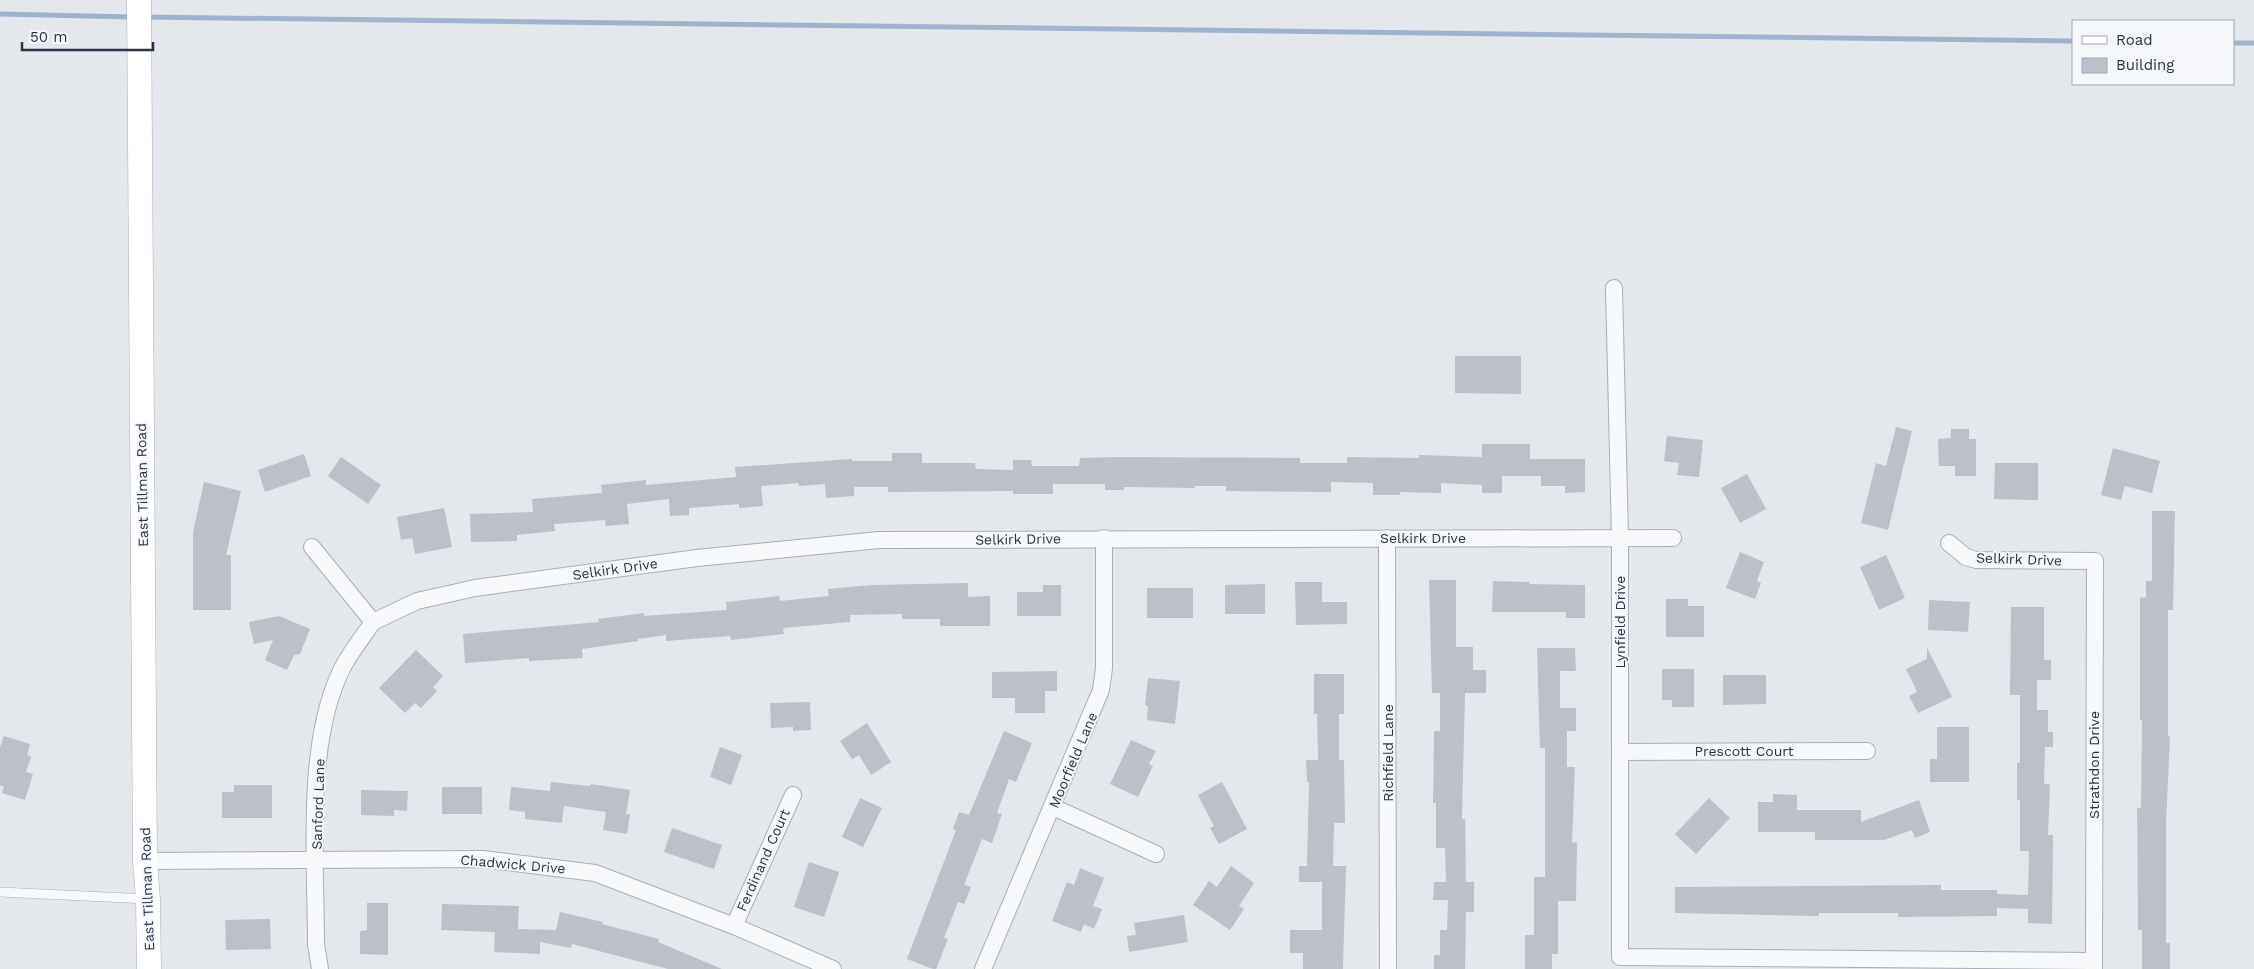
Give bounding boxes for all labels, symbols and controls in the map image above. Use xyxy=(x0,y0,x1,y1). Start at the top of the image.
scale bar xyxy=(22,20,154,52)
legend xyxy=(2072,20,2234,85)
text: 50 m xyxy=(30,28,67,46)
text: Road xyxy=(2116,31,2153,49)
text: Building xyxy=(2116,56,2174,74)
street label: East Tillman Road xyxy=(133,423,151,547)
street label: Selkirk Drive xyxy=(975,530,1061,548)
street label: Selkirk Drive xyxy=(1380,530,1466,546)
street label: Selkirk Drive xyxy=(1976,550,2062,568)
street label: Selkirk Drive xyxy=(571,555,659,583)
street label: Lynfield Drive xyxy=(1612,576,1628,668)
street label: Richfield Lane xyxy=(1380,704,1396,802)
street label: Moorfield Lane xyxy=(1046,710,1100,810)
street label: Strathdon Drive xyxy=(2086,711,2102,819)
street label: Prescott Court xyxy=(1694,743,1794,759)
street label: Sanford Lane xyxy=(308,758,328,850)
street label: Ferdinand Court xyxy=(733,806,793,914)
street label: East Tillman Road xyxy=(137,827,157,951)
street label: Chadwick Drive xyxy=(460,851,566,877)

